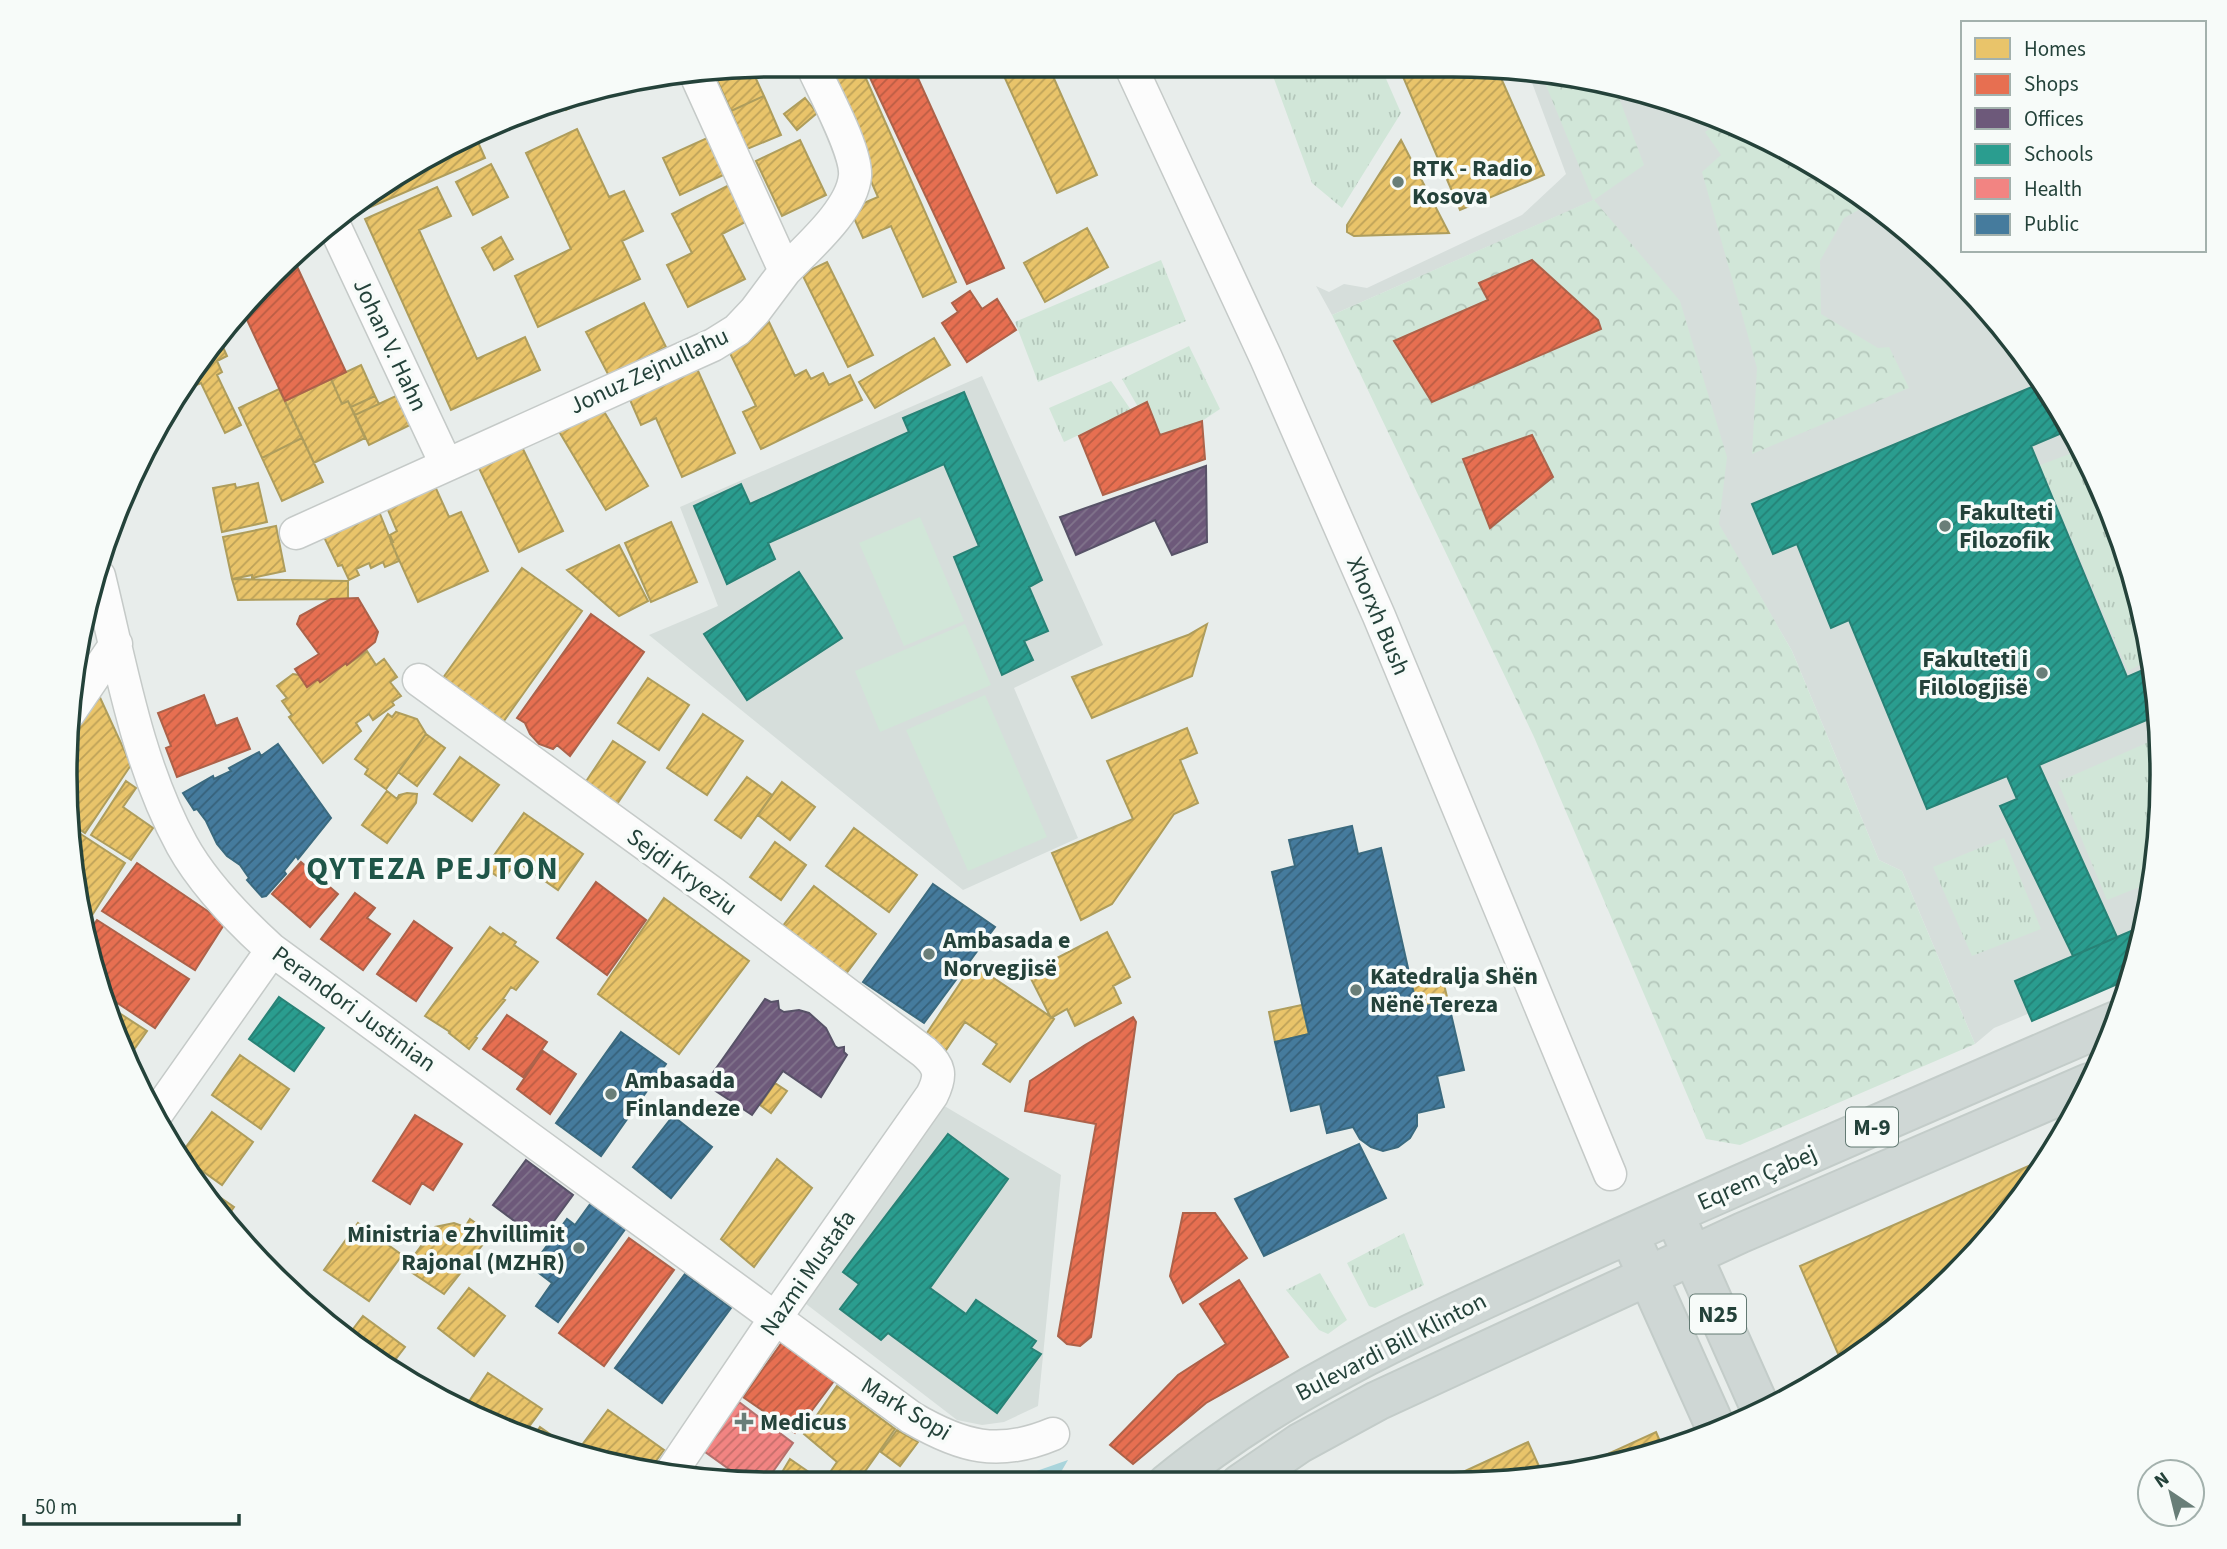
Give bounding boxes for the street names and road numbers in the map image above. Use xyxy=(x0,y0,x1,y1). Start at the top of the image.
street label: Johan V. Hahn xyxy=(344,273,436,417)
street label: Jonuz Zejnullahu xyxy=(563,319,735,423)
street label: Xhorxh Bush xyxy=(1337,551,1419,681)
street label: Sejdi Kryeziu xyxy=(619,820,745,924)
street label: Perandori Justinian xyxy=(265,937,443,1081)
road number: M-9 xyxy=(1846,1108,1898,1146)
street label: Eqrem Çabej xyxy=(1692,1136,1822,1220)
street label: Nazmi Mustafa xyxy=(752,1203,864,1343)
street label: Bulevardi Bill Klinton xyxy=(1289,1284,1493,1410)
road number: N25 xyxy=(1690,1294,1746,1334)
street label: Mark Sopi xyxy=(854,1368,958,1450)

